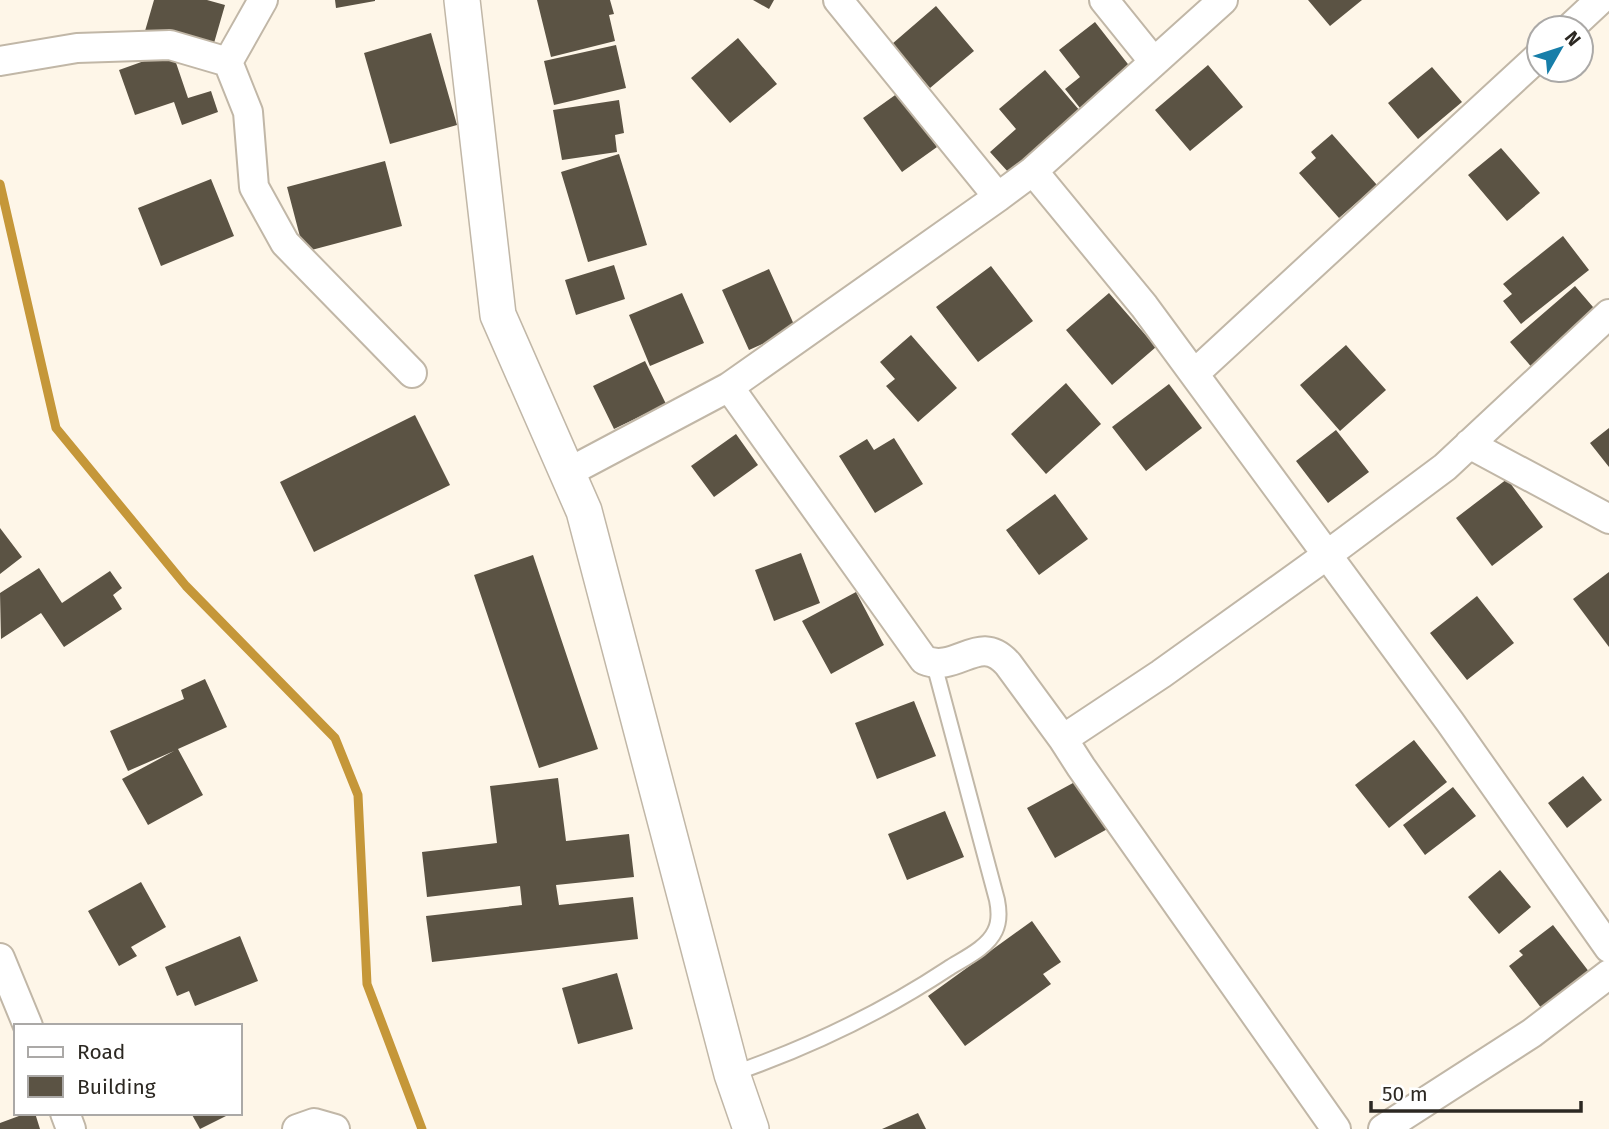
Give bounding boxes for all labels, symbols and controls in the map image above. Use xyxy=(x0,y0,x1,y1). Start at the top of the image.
north arrow xyxy=(1525,14,1595,84)
text: N xyxy=(1560,26,1586,51)
legend xyxy=(14,1024,242,1115)
text: Road xyxy=(77,1039,125,1065)
scale bar xyxy=(1371,1070,1581,1114)
text: Building xyxy=(77,1074,156,1100)
text: 50 m xyxy=(1382,1081,1428,1107)

